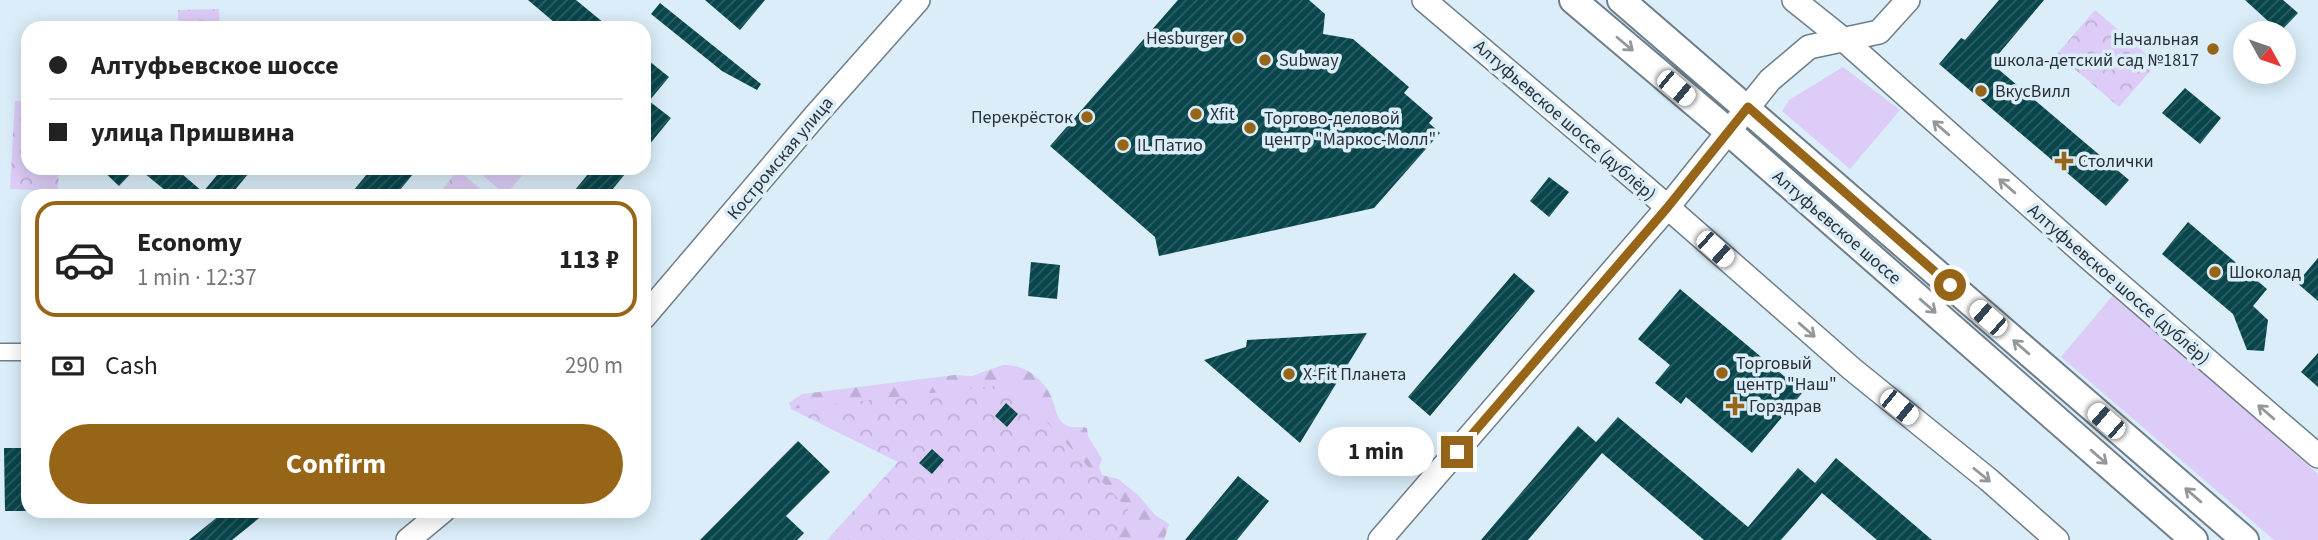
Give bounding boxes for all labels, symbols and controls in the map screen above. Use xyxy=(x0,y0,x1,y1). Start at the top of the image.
north arrow xyxy=(2233,21,2296,84)
map controls xyxy=(2233,21,2296,84)
place label: Hesburger xyxy=(1146,26,1225,51)
place label: Начальная школа-детский сад №1817 xyxy=(1994,27,2199,73)
marker: Hesburger xyxy=(1230,30,1246,46)
street label: Алтуфьевское шоссе (дублёр) xyxy=(1468,34,1661,207)
one-way arrow xyxy=(1616,36,1634,52)
marker: Начальная школа-детский сад №1817 xyxy=(2205,41,2221,57)
text: Алтуфьевское шоссе xyxy=(91,47,339,84)
place label: Subway xyxy=(1279,48,1339,73)
marker: Subway xyxy=(1257,52,1273,68)
car xyxy=(1654,66,1699,110)
place label: ВкусВилл xyxy=(1995,79,2071,104)
marker: ВкусВилл xyxy=(1973,83,1989,99)
street label: Костромская улица xyxy=(721,91,839,225)
place label: Xfit xyxy=(1210,102,1235,127)
place label: Перекрёсток xyxy=(971,105,1073,130)
marker: Xfit xyxy=(1188,106,1204,122)
place label: Торгово-деловой центр "Маркос-Молл" xyxy=(1264,106,1436,152)
marker: Перекрёсток xyxy=(1079,109,1095,125)
text: улица Пришвина xyxy=(91,114,295,151)
marker: Торгово-деловой центр "Маркос-Молл" xyxy=(1242,120,1258,136)
one-way arrow xyxy=(1932,120,1950,136)
place label: IL Патио xyxy=(1137,133,1203,158)
marker: IL Патио xyxy=(1115,137,1131,153)
place label: Столички xyxy=(2078,149,2154,174)
marker: Столички xyxy=(2056,153,2072,169)
street label: Алтуфьевское шоссе xyxy=(1767,164,1907,290)
one-way arrow xyxy=(1998,178,2016,194)
street label: Алтуфьевское шоссе (дублёр) xyxy=(2022,198,2215,371)
text: Economy xyxy=(137,224,242,261)
car xyxy=(1693,227,1738,271)
icon: car xyxy=(53,228,116,291)
text: 113 ₽ xyxy=(559,241,619,278)
place label: Шоколад xyxy=(2229,260,2302,285)
text: 1 min · 12:37 xyxy=(137,261,257,294)
marker: Шоколад xyxy=(2207,264,2223,280)
route start xyxy=(1934,269,1966,301)
car xyxy=(1966,296,2011,340)
one-way arrow xyxy=(1918,298,1936,314)
one-way arrow xyxy=(1798,322,1816,338)
one-way arrow xyxy=(2012,339,2030,355)
icon: cash xyxy=(49,347,87,385)
text: Cash xyxy=(105,347,158,384)
text: 290 m xyxy=(565,349,623,382)
place label: Торговый центр "Наш" xyxy=(1736,351,1837,397)
place label: X-Fit Планета xyxy=(1303,362,1406,387)
marker: Торговый центр "Наш" xyxy=(1714,365,1730,381)
marker: X-Fit Планета xyxy=(1281,366,1297,382)
car xyxy=(1877,386,1922,428)
place label: Горздрав xyxy=(1749,394,1821,419)
marker: Горздрав xyxy=(1727,398,1743,414)
car xyxy=(2084,399,2129,443)
one-way arrow xyxy=(2257,404,2275,420)
button: Confirm xyxy=(49,424,623,504)
callout: 1 min xyxy=(1317,428,1432,476)
text: 1 min xyxy=(1348,435,1404,468)
route end xyxy=(1441,436,1473,468)
one-way arrow xyxy=(2089,448,2107,464)
one-way arrow xyxy=(1973,467,1991,483)
one-way arrow xyxy=(2184,487,2202,503)

